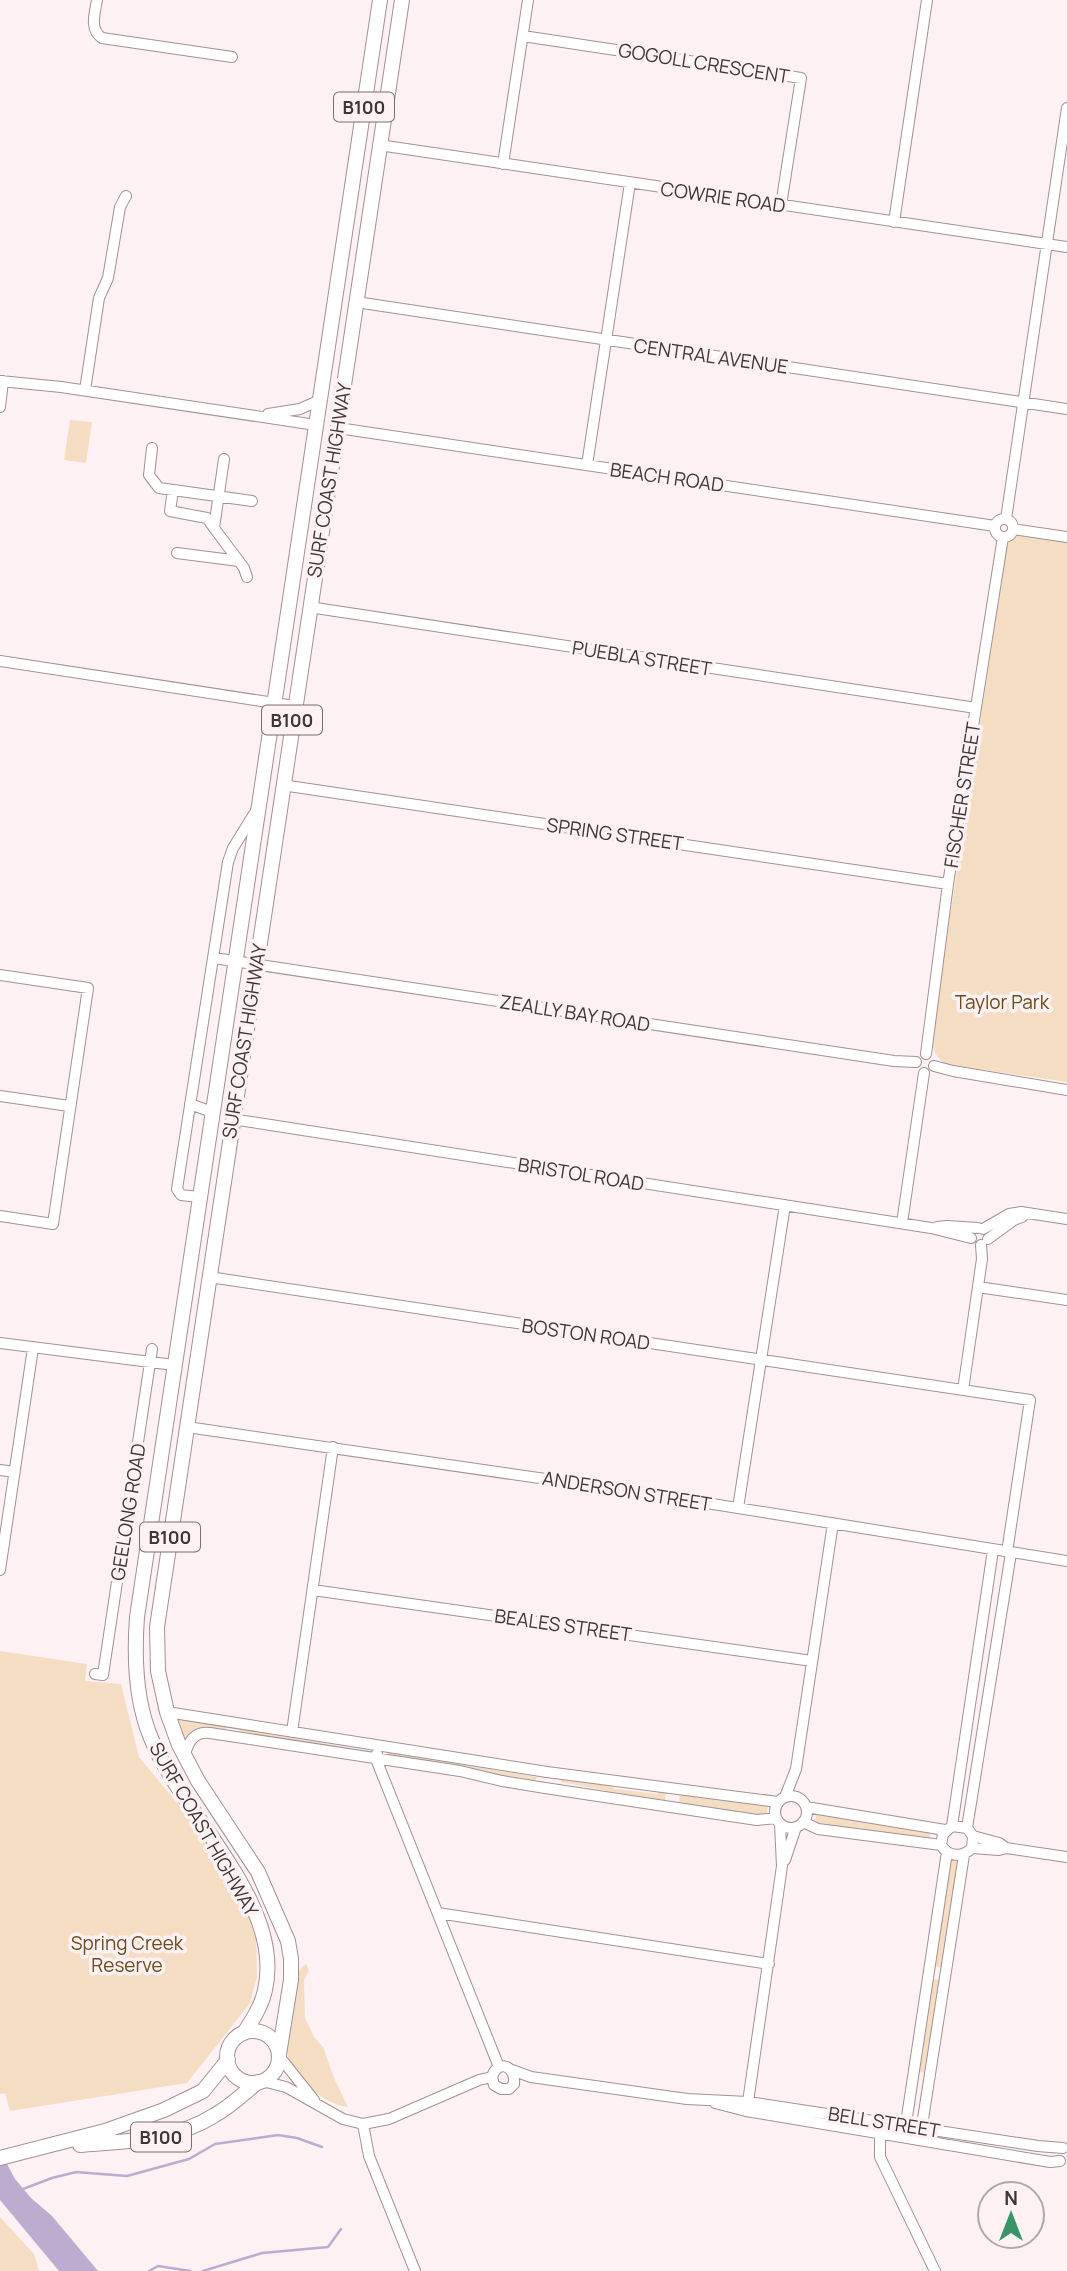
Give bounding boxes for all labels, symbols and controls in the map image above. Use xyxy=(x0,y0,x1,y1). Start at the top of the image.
street label: GOGOLL CRESCENT xyxy=(617,37,792,89)
road number: B100 xyxy=(334,92,394,122)
street label: COWRIE ROAD xyxy=(659,175,787,219)
street label: CENTRAL AVENUE xyxy=(632,332,790,380)
street label: SURF COAST HIGHWAY xyxy=(301,380,357,579)
street label: BEACH ROAD xyxy=(608,456,726,498)
street label: PUEBLA STREET xyxy=(570,634,714,682)
road number: B100 xyxy=(262,706,322,734)
street label: FISCHER STREET xyxy=(938,720,986,870)
street label: SPRING STREET xyxy=(545,812,686,857)
street label: SURF COAST HIGHWAY xyxy=(216,941,272,1140)
street label: ZEALLY BAY ROAD xyxy=(498,988,652,1038)
park label: Taylor Park xyxy=(955,989,1050,1015)
street label: BRISTOL ROAD xyxy=(516,1151,646,1197)
street label: BOSTON ROAD xyxy=(520,1312,652,1356)
street label: GEELONG ROAD xyxy=(104,1442,152,1582)
street label: ANDERSON STREET xyxy=(541,1465,714,1517)
road number: B100 xyxy=(140,1522,200,1552)
street label: BEALES STREET xyxy=(493,1603,634,1648)
street label: SURF COAST HIGHWAY xyxy=(143,1737,265,1921)
park label: Spring Creek Reserve xyxy=(71,1930,184,1978)
street label: BELL STREET xyxy=(826,2100,942,2144)
road number: B100 xyxy=(131,2122,191,2152)
north arrow xyxy=(976,2180,1046,2250)
text: N xyxy=(1004,2185,1018,2211)

